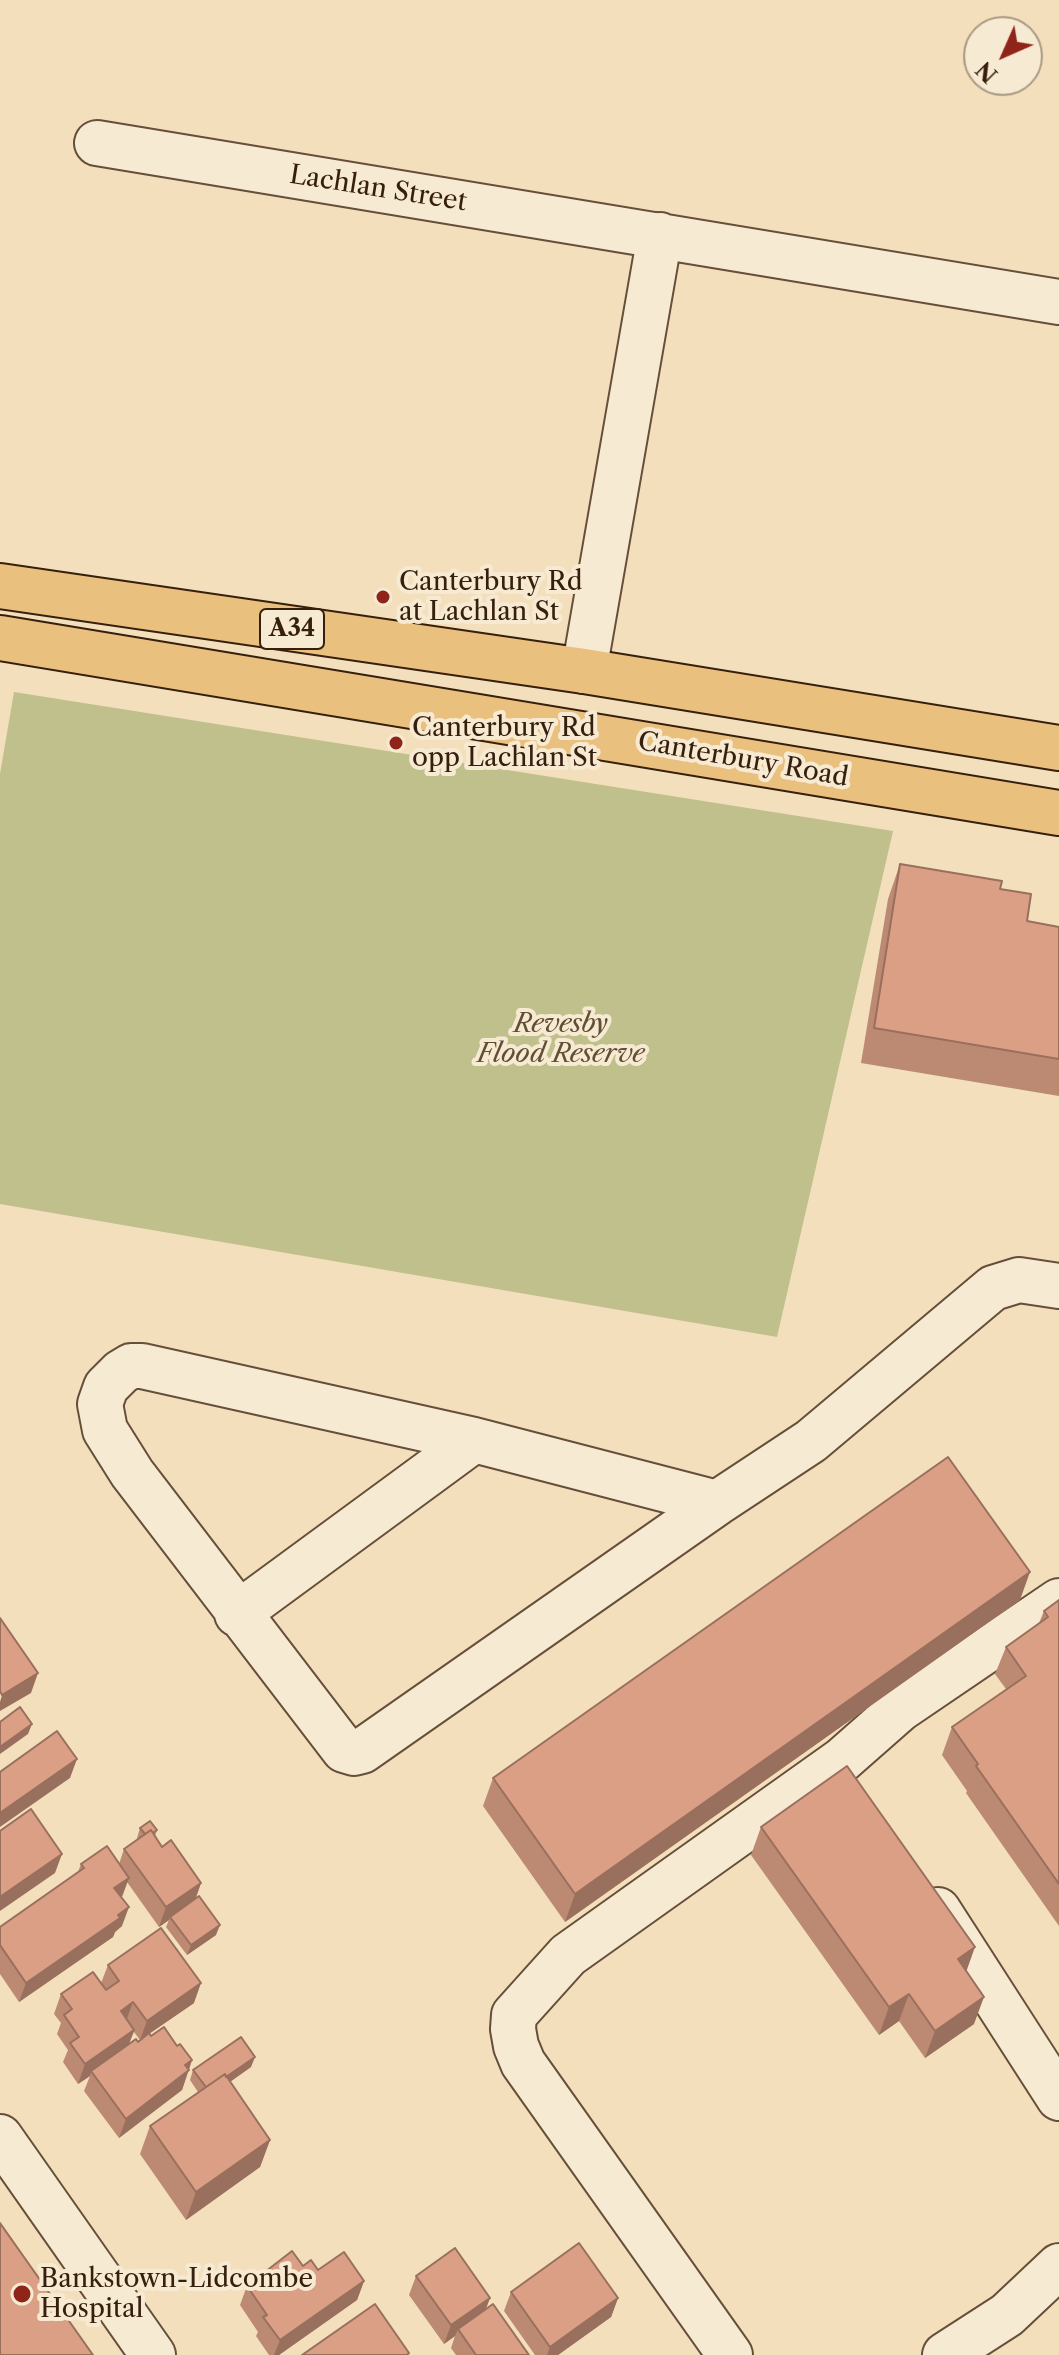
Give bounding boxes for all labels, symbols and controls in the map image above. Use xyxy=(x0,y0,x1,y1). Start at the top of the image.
north arrow xyxy=(963,16,1043,96)
text: N xyxy=(971,56,1003,88)
street label: Lachlan Street xyxy=(287,160,469,218)
place label: Canterbury Rd at Lachlan St xyxy=(399,566,583,628)
marker: Canterbury Rd at Lachlan St xyxy=(374,588,392,606)
road number: A34 xyxy=(260,609,324,649)
place label: Canterbury Rd opp Lachlan St xyxy=(412,712,597,774)
street label: Canterbury Road xyxy=(635,726,851,794)
marker: Canterbury Rd opp Lachlan St xyxy=(387,734,405,752)
park label: Revesby Flood Reserve xyxy=(477,1008,645,1070)
place label: Bankstown-Lidcombe Hospital xyxy=(40,2263,313,2324)
marker: Bankstown-Lidcombe Hospital xyxy=(11,2283,33,2305)

